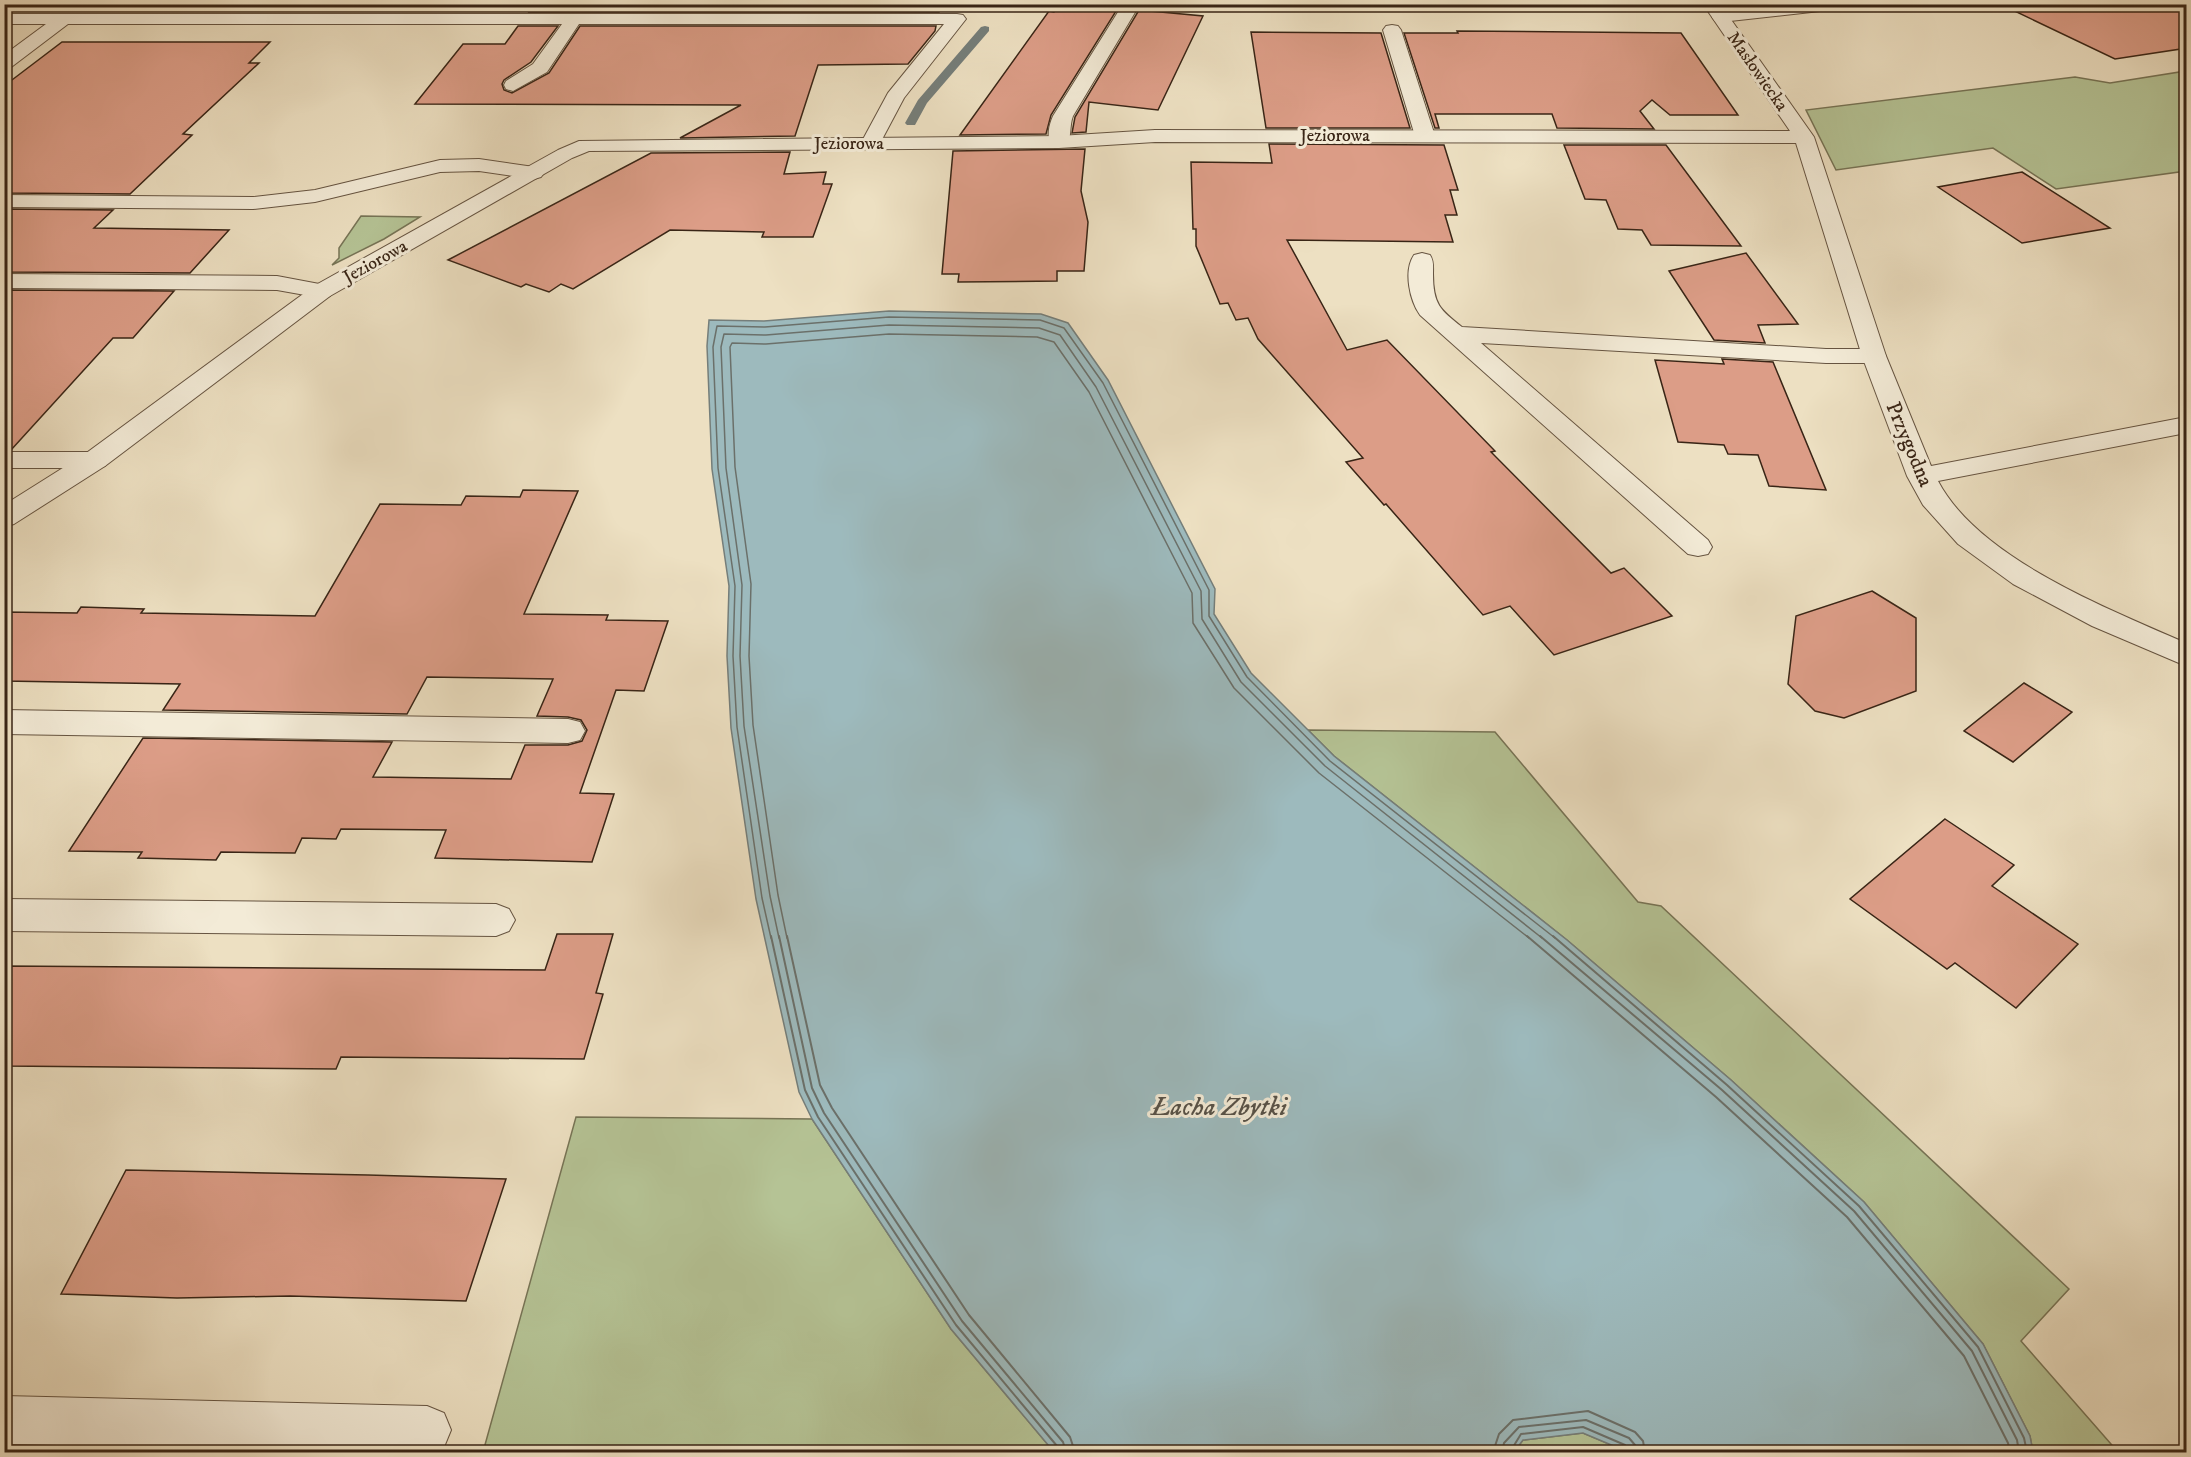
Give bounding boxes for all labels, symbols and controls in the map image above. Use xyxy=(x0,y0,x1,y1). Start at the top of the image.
street label: Masłowiecka xyxy=(1722,28,1793,116)
street label: Jeziorowa xyxy=(1298,125,1370,147)
street label: Jeziorowa xyxy=(812,133,884,155)
street label: Jeziorowa xyxy=(338,235,412,289)
street label: Przygodna xyxy=(1880,398,1939,491)
water label: Łacha Zbytki xyxy=(1149,1090,1289,1124)

